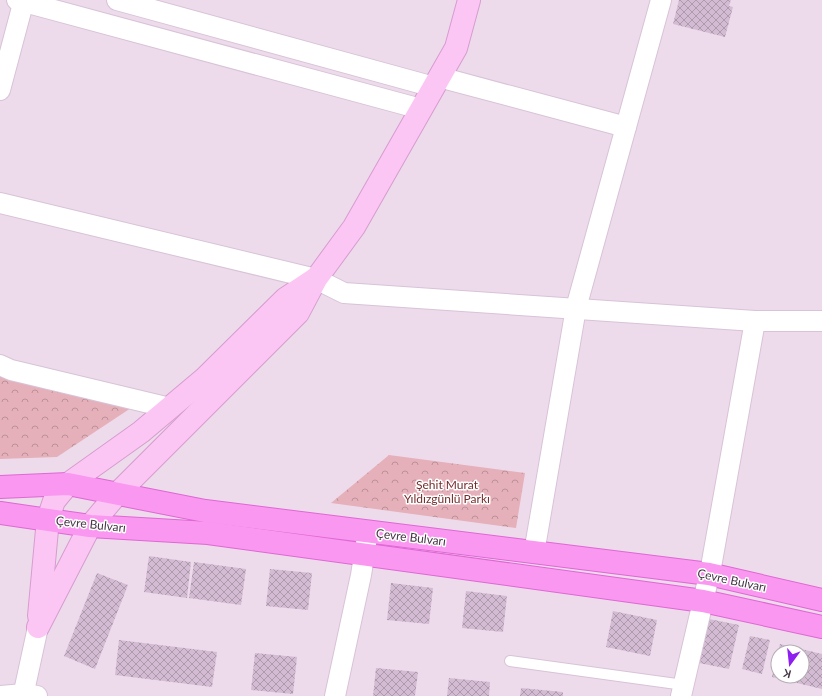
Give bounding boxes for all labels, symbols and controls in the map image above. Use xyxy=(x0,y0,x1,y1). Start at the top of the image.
park label: Şehit Murat Yıldızgünlü Parkı xyxy=(404,477,490,506)
street label: Çevre Bulvarı xyxy=(55,513,127,535)
street label: Çevre Bulvarı xyxy=(375,525,447,549)
street label: Çevre Bulvarı xyxy=(696,565,768,595)
north arrow xyxy=(770,644,810,684)
text: K xyxy=(782,667,793,681)

